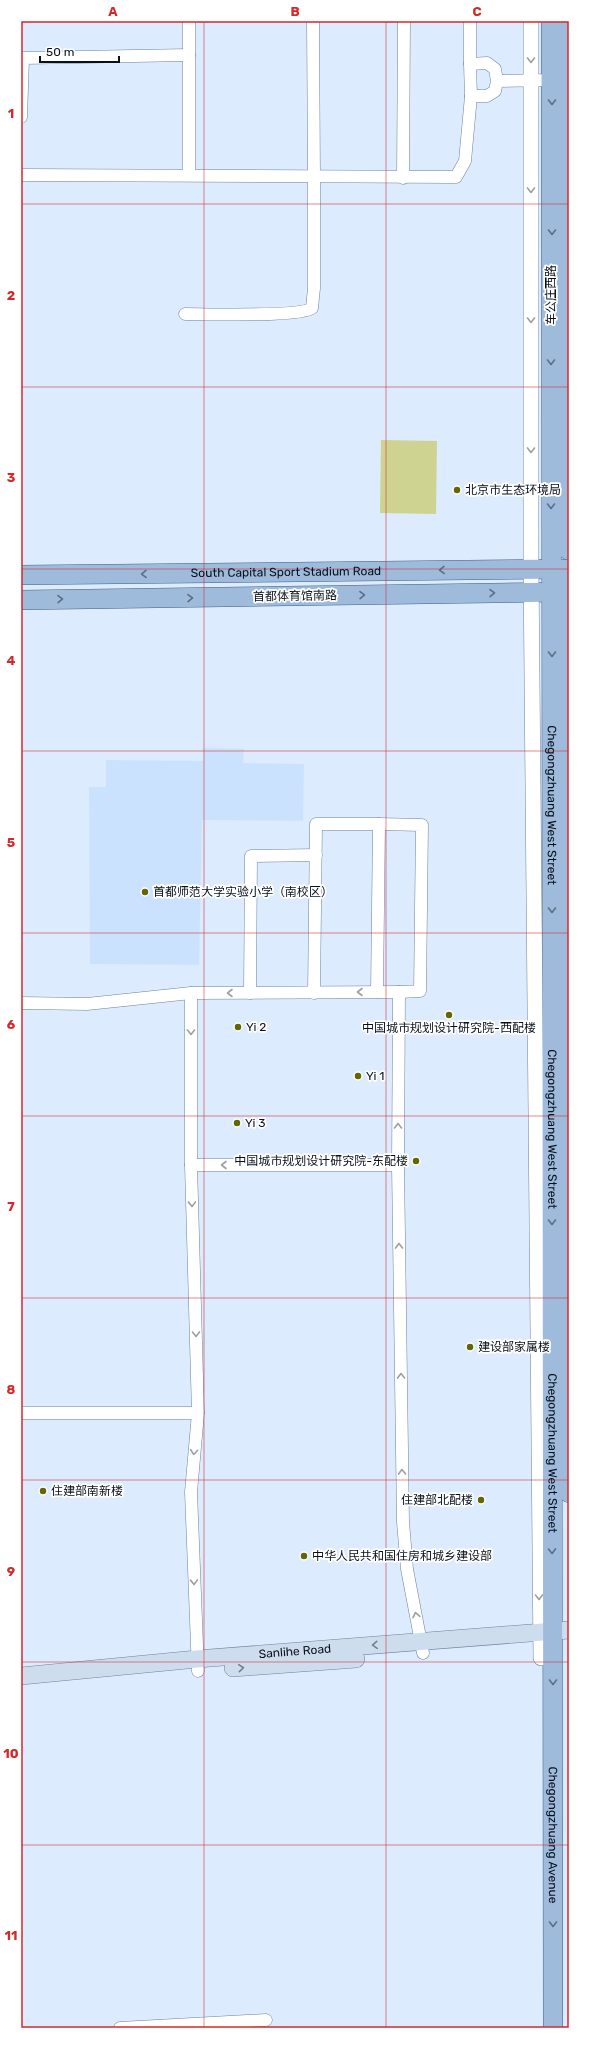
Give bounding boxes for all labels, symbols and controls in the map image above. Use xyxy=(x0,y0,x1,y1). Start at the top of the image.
text: A xyxy=(108,4,118,19)
text: B xyxy=(290,4,300,19)
text: C xyxy=(472,4,482,19)
scale bar xyxy=(40,38,119,64)
text: 50 m xyxy=(46,45,74,59)
one-way arrow xyxy=(527,57,535,63)
one-way arrow xyxy=(548,99,556,105)
text: 1 xyxy=(8,106,14,121)
one-way arrow xyxy=(527,187,535,193)
one-way arrow xyxy=(548,229,556,235)
street label: 车公庄西路 xyxy=(544,265,558,325)
text: 2 xyxy=(7,288,15,303)
one-way arrow xyxy=(527,317,535,323)
one-way arrow xyxy=(547,359,555,365)
one-way arrow xyxy=(527,447,535,453)
text: 3 xyxy=(7,470,16,485)
place label: 北京市生态环境局 xyxy=(465,483,561,497)
marker: 北京市生态环境局 xyxy=(452,485,462,495)
one-way arrow xyxy=(547,503,555,509)
street label: South Capital Sport Stadium Road xyxy=(191,564,381,580)
one-way arrow xyxy=(439,566,445,574)
one-way arrow xyxy=(141,569,147,578)
street label: 首都体育馆南路 xyxy=(253,588,337,604)
one-way arrow xyxy=(489,589,495,597)
one-way arrow xyxy=(359,591,365,599)
one-way arrow xyxy=(187,594,193,602)
one-way arrow xyxy=(57,595,63,603)
one-way arrow xyxy=(548,651,556,657)
text: 4 xyxy=(7,653,16,668)
street label: Chegongzhuang West Street xyxy=(545,725,559,885)
text: 5 xyxy=(7,835,15,850)
place label: 首都师范大学实验小学（南校区） xyxy=(153,885,333,899)
marker: 首都师范大学实验小学（南校区） xyxy=(140,887,150,897)
one-way arrow xyxy=(548,907,556,913)
one-way arrow xyxy=(357,988,363,997)
one-way arrow xyxy=(227,989,233,997)
marker: 中国城市规划设计研究院-西配楼 xyxy=(444,1010,454,1020)
text: 6 xyxy=(7,1017,16,1032)
place label: Yi 2 xyxy=(246,1020,266,1034)
place label: 中国城市规划设计研究院-西配楼 xyxy=(362,1021,536,1035)
marker: Yi 2 xyxy=(233,1022,243,1032)
one-way arrow xyxy=(187,1029,195,1035)
street label: Chegongzhuang West Street xyxy=(545,1049,559,1209)
place label: Yi 1 xyxy=(366,1069,385,1083)
marker: Yi 1 xyxy=(353,1071,363,1081)
place label: Yi 3 xyxy=(245,1116,266,1130)
marker: Yi 3 xyxy=(232,1118,242,1128)
one-way arrow xyxy=(394,1123,402,1129)
place label: 中国城市规划设计研究院-东配楼 xyxy=(234,1154,408,1168)
marker: 中国城市规划设计研究院-东配楼 xyxy=(411,1156,421,1166)
one-way arrow xyxy=(221,1161,227,1169)
text: 7 xyxy=(7,1199,15,1214)
one-way arrow xyxy=(188,1201,197,1207)
one-way arrow xyxy=(548,1219,556,1225)
one-way arrow xyxy=(395,1243,404,1249)
one-way arrow xyxy=(192,1331,200,1337)
place label: 建设部家属楼 xyxy=(478,1340,550,1354)
marker: 建设部家属楼 xyxy=(465,1342,475,1352)
one-way arrow xyxy=(397,1373,405,1379)
street label: Chegongzhuang West Street xyxy=(545,1373,560,1533)
text: 8 xyxy=(7,1382,16,1397)
one-way arrow xyxy=(190,1449,199,1455)
one-way arrow xyxy=(398,1469,406,1475)
place label: 住建部南新楼 xyxy=(51,1484,123,1498)
marker: 住建部南新楼 xyxy=(38,1486,48,1496)
place label: 住建部北配楼 xyxy=(401,1493,473,1507)
marker: 住建部北配楼 xyxy=(476,1495,486,1505)
one-way arrow xyxy=(548,1548,556,1554)
place label: 中华人民共和国住房和城乡建设部 xyxy=(312,1549,492,1563)
marker: 中华人民共和国住房和城乡建设部 xyxy=(299,1551,309,1561)
text: 9 xyxy=(7,1564,15,1579)
one-way arrow xyxy=(189,1579,198,1585)
one-way arrow xyxy=(535,1594,543,1600)
one-way arrow xyxy=(413,1612,421,1618)
one-way arrow xyxy=(372,1641,378,1650)
street label: Sanlihe Road xyxy=(258,1642,332,1661)
one-way arrow xyxy=(238,1663,244,1672)
one-way arrow xyxy=(549,1679,557,1685)
text: 10 xyxy=(3,1746,19,1761)
street label: Chegongzhuang Avenue xyxy=(546,1766,560,1904)
one-way arrow xyxy=(549,1921,557,1927)
text: 11 xyxy=(5,1928,17,1943)

